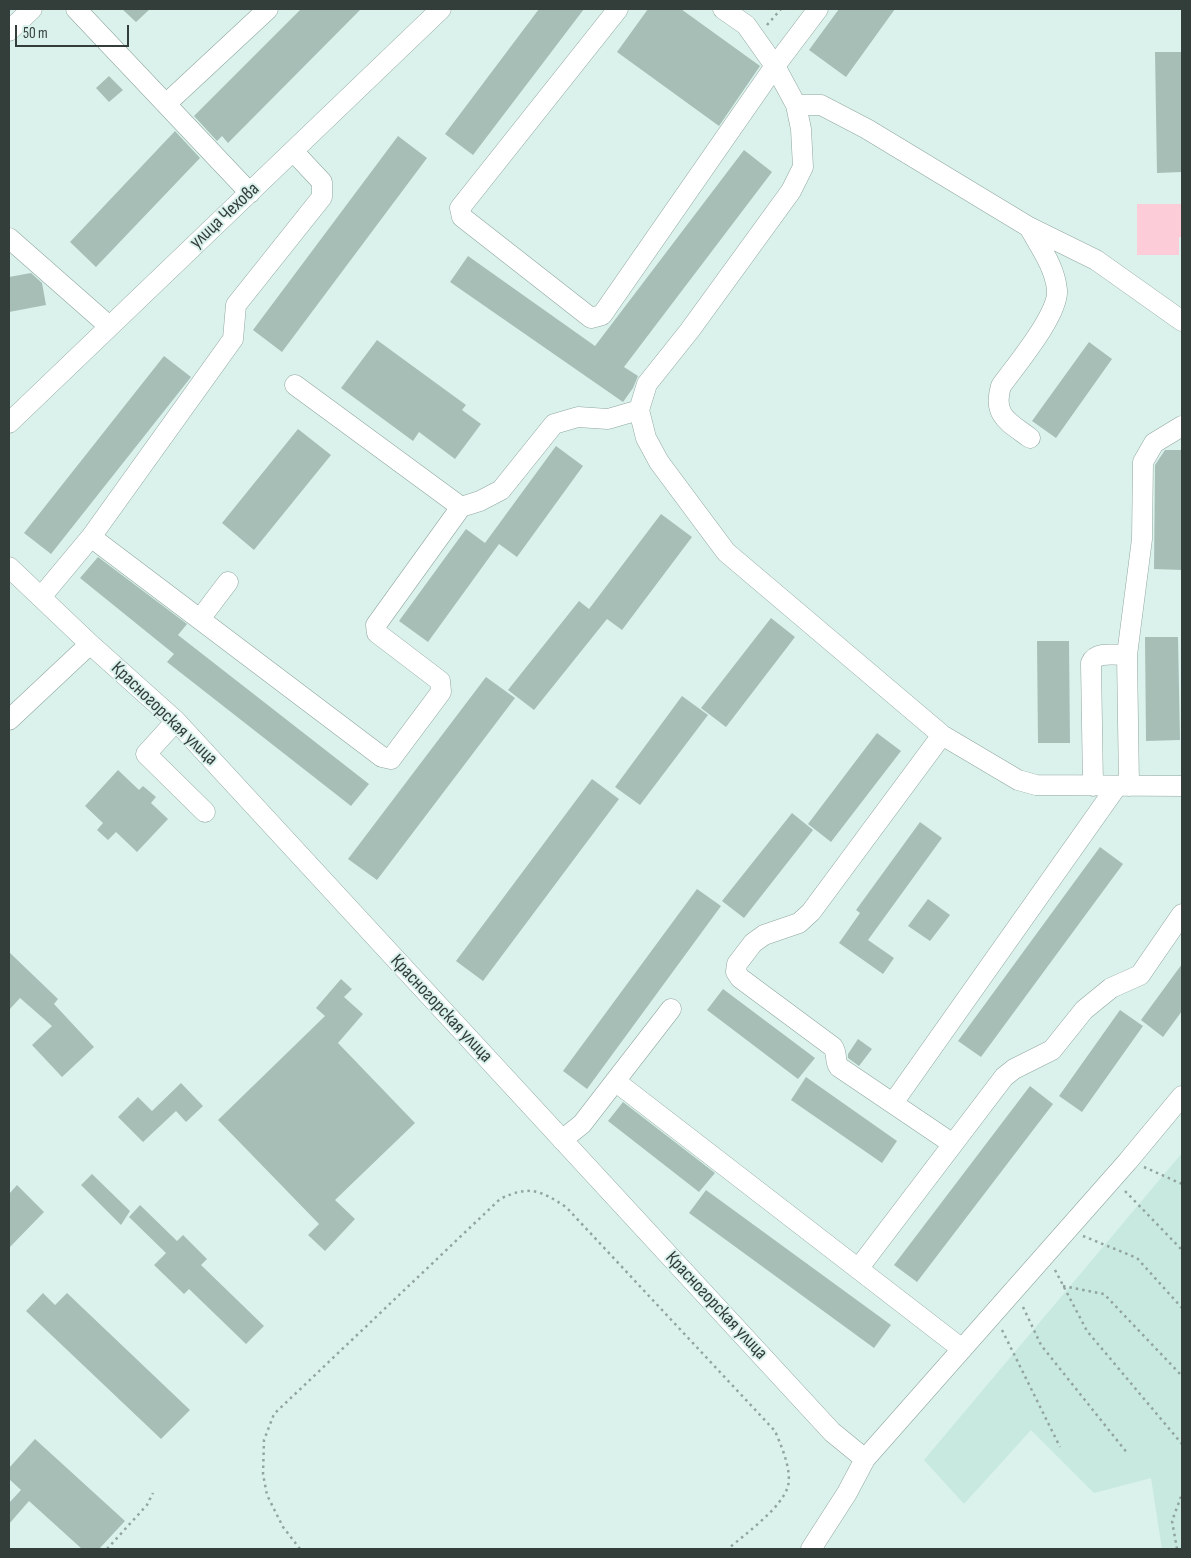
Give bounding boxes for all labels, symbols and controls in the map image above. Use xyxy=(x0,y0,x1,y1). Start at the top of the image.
scale bar xyxy=(18,15,131,47)
text: 50 m xyxy=(23,24,48,43)
street label: улица Чехова xyxy=(186,178,264,254)
street label: Красногорская улица xyxy=(106,657,222,771)
street label: Красногорская улица xyxy=(385,950,497,1068)
street label: Красногорская улица xyxy=(660,1247,772,1365)

